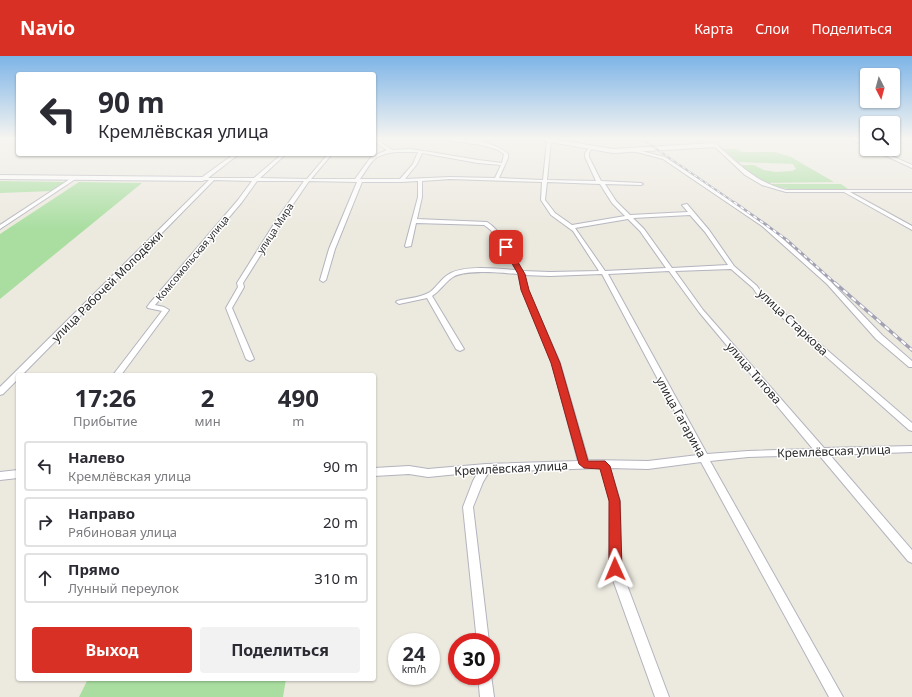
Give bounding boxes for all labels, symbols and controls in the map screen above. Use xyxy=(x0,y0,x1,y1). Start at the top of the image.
text: Navio xyxy=(20,15,75,41)
text: Карта xyxy=(694,19,733,38)
text: Слои xyxy=(755,19,789,38)
text: Поделиться xyxy=(811,19,892,38)
north arrow xyxy=(860,68,900,108)
map controls xyxy=(860,68,900,156)
text: 90 m xyxy=(98,83,165,121)
icon: left xyxy=(32,88,84,140)
button: search xyxy=(860,116,900,156)
text: Кремлёвская улица xyxy=(98,119,269,143)
street label: улица Мира xyxy=(253,200,297,256)
street label: Комсомольская улица xyxy=(152,212,232,304)
street label: улица Рабочей Молодёжи xyxy=(47,226,167,346)
pin xyxy=(489,230,523,264)
icon: arrive xyxy=(495,236,517,258)
street label: улица Старкова xyxy=(754,285,832,359)
street label: улица Титова xyxy=(722,338,786,408)
street label: улица Гагарина xyxy=(652,373,710,461)
text: 17:26 xyxy=(74,381,136,414)
text: 2 xyxy=(201,381,214,414)
text: 490 xyxy=(278,381,319,414)
text: Прибытие xyxy=(73,412,138,430)
text: мин xyxy=(195,412,221,430)
text: m xyxy=(292,412,304,430)
street label: Кремлёвская улица xyxy=(777,441,891,461)
text: Налево xyxy=(68,447,125,467)
icon: left xyxy=(34,455,56,477)
text: 90 m xyxy=(323,456,358,476)
street label: Кремлёвская улица xyxy=(454,457,568,479)
text: Кремлёвская улица xyxy=(68,467,191,485)
text: Направо xyxy=(68,503,135,523)
icon: right xyxy=(34,511,56,533)
text: 20 m xyxy=(323,512,358,532)
text: Рябиновая улица xyxy=(68,523,177,541)
position arrow xyxy=(594,548,636,590)
text: Прямо xyxy=(68,559,120,579)
icon: ahead xyxy=(34,567,56,589)
text: 310 m xyxy=(314,568,358,588)
text: Лунный переулок xyxy=(68,579,179,597)
button: Выход xyxy=(32,627,192,673)
button: Поделиться xyxy=(200,627,360,673)
speed limit sign: 30 xyxy=(448,633,500,685)
text: 24 xyxy=(403,640,425,667)
text: km/h xyxy=(402,662,426,676)

